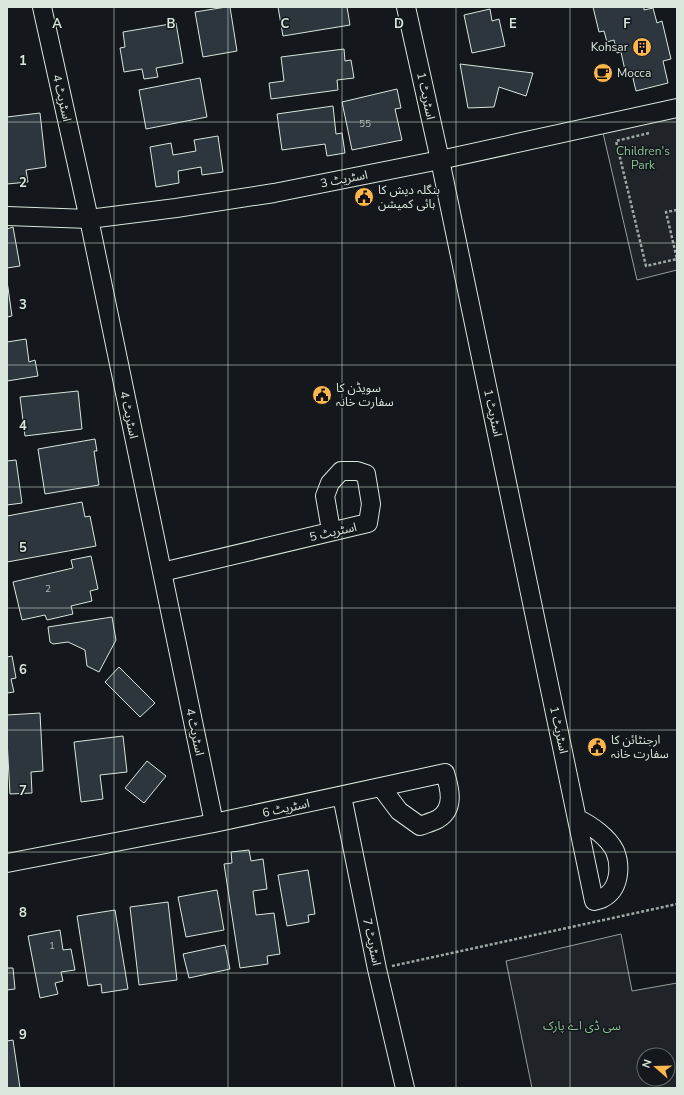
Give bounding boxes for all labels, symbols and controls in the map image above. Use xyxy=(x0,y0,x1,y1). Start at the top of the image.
text: A xyxy=(52,15,62,33)
text: B xyxy=(167,15,176,33)
text: C xyxy=(281,15,290,33)
text: D xyxy=(394,15,404,33)
text: E xyxy=(509,15,517,33)
text: F xyxy=(623,15,631,33)
building icon: Kohsar xyxy=(631,36,653,58)
place label: Kohsar xyxy=(591,39,629,55)
text: 1 xyxy=(19,52,27,70)
cafe icon: Mocca xyxy=(592,62,614,84)
place label: Mocca xyxy=(617,65,651,81)
street label: اسٹریٹ 1 xyxy=(413,71,439,121)
street label: اسٹریٹ 4 xyxy=(49,73,75,123)
house number: 55 xyxy=(359,117,371,131)
park label: Children's Park xyxy=(616,143,670,173)
street label: اسٹریٹ 3 xyxy=(319,167,369,191)
text: 2 xyxy=(19,174,27,192)
place label: بنگلہ دیش کا ہائی کمیشن xyxy=(378,182,440,212)
public building icon: بنگلہ دیش کا ہائی کمیشن xyxy=(353,186,375,208)
text: 3 xyxy=(19,296,27,314)
place label: سویڈن کا سفارت خانہ xyxy=(336,380,394,410)
public building icon: سویڈن کا سفارت خانہ xyxy=(311,384,333,406)
street label: اسٹریٹ 1 xyxy=(480,388,506,438)
street label: اسٹریٹ 4 xyxy=(116,390,142,440)
text: 4 xyxy=(19,417,27,435)
street label: اسٹریٹ 5 xyxy=(308,519,358,545)
text: 5 xyxy=(19,539,27,557)
house number: 2 xyxy=(45,582,51,596)
text: 6 xyxy=(19,661,27,679)
street label: اسٹریٹ 1 xyxy=(546,705,572,755)
street label: اسٹریٹ 4 xyxy=(182,707,208,757)
place label: ارجنٹائن کا سفارت خانہ xyxy=(611,732,669,762)
public building icon: ارجنٹائن کا سفارت خانہ xyxy=(586,736,608,758)
text: 7 xyxy=(19,782,27,800)
street label: اسٹریٹ 6 xyxy=(261,795,311,821)
text: 8 xyxy=(19,904,27,922)
street label: اسٹریٹ 7 xyxy=(359,917,385,967)
house number: 1 xyxy=(49,939,55,953)
park label: سی ڈی اے پارک xyxy=(543,1018,621,1034)
text: 9 xyxy=(19,1026,27,1044)
north arrow xyxy=(636,1047,676,1087)
text: N xyxy=(639,1057,656,1070)

